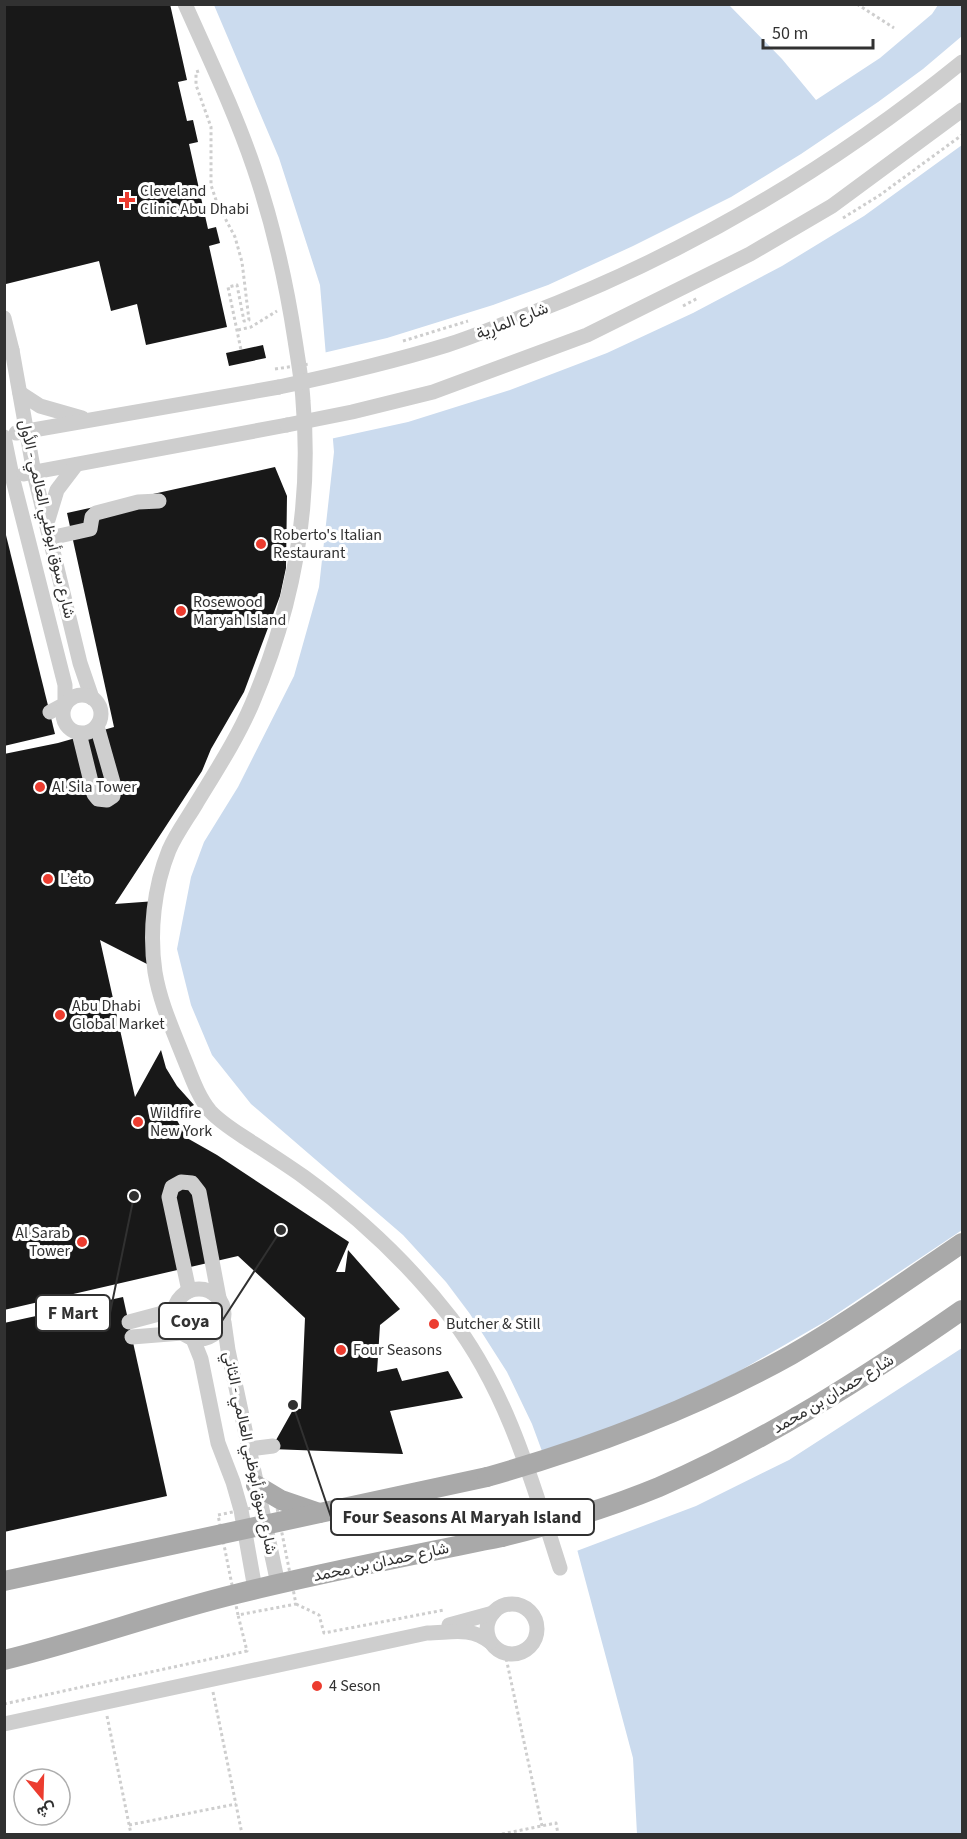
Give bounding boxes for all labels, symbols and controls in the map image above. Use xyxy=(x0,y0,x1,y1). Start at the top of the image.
scale bar xyxy=(763,12,872,50)
text: 50 m xyxy=(772,21,808,46)
place label: Cleveland Clinic Abu Dhabi xyxy=(140,180,249,220)
marker: Cleveland Clinic Abu Dhabi xyxy=(118,191,136,209)
street label: شارع المارِية xyxy=(473,297,552,346)
street label: شارع سوق أبوظبي العالمي - الأول xyxy=(11,417,81,621)
place label: Roberto's Italian Restaurant xyxy=(273,524,382,564)
marker: Roberto's Italian Restaurant xyxy=(254,537,268,551)
place label: Rosewood Maryah Island xyxy=(193,591,286,631)
marker: Rosewood Maryah Island xyxy=(174,604,188,618)
place label: Al Sila Tower xyxy=(52,776,137,798)
marker: Al Sila Tower xyxy=(33,780,47,794)
place label: L’eto xyxy=(60,868,91,890)
marker: L’eto xyxy=(41,872,55,886)
place label: Abu Dhabi Global Market xyxy=(72,995,165,1035)
marker: Abu Dhabi Global Market xyxy=(53,1008,67,1022)
place label: Wildfire New York xyxy=(150,1102,212,1142)
marker: Wildfire New York xyxy=(131,1115,145,1129)
place label: Al Sarab Tower xyxy=(15,1222,70,1262)
marker: Al Sarab Tower xyxy=(75,1235,89,1249)
callout: F Mart xyxy=(36,1295,110,1331)
text: F Mart xyxy=(48,1301,98,1326)
callout: Coya xyxy=(159,1303,222,1339)
text: Coya xyxy=(171,1309,209,1334)
place label: Butcher & Still xyxy=(446,1313,541,1335)
marker: Butcher & Still xyxy=(427,1317,441,1331)
place label: Four Seasons xyxy=(353,1339,442,1361)
marker: Four Seasons xyxy=(334,1343,348,1357)
street label: شارع سوق أبوظبي العالمي - الثاني xyxy=(216,1349,282,1557)
street label: شارع حمدان بن محمد xyxy=(768,1349,898,1439)
callout: Four Seasons Al Maryah Island xyxy=(331,1499,594,1535)
text: Four Seasons Al Maryah Island xyxy=(342,1505,582,1530)
street label: شارع حمدان بن محمد xyxy=(311,1537,451,1587)
place label: 4 Seson xyxy=(329,1675,381,1697)
marker: 4 Seson xyxy=(310,1679,324,1693)
north arrow xyxy=(12,1767,72,1827)
text: ش xyxy=(34,1797,59,1824)

